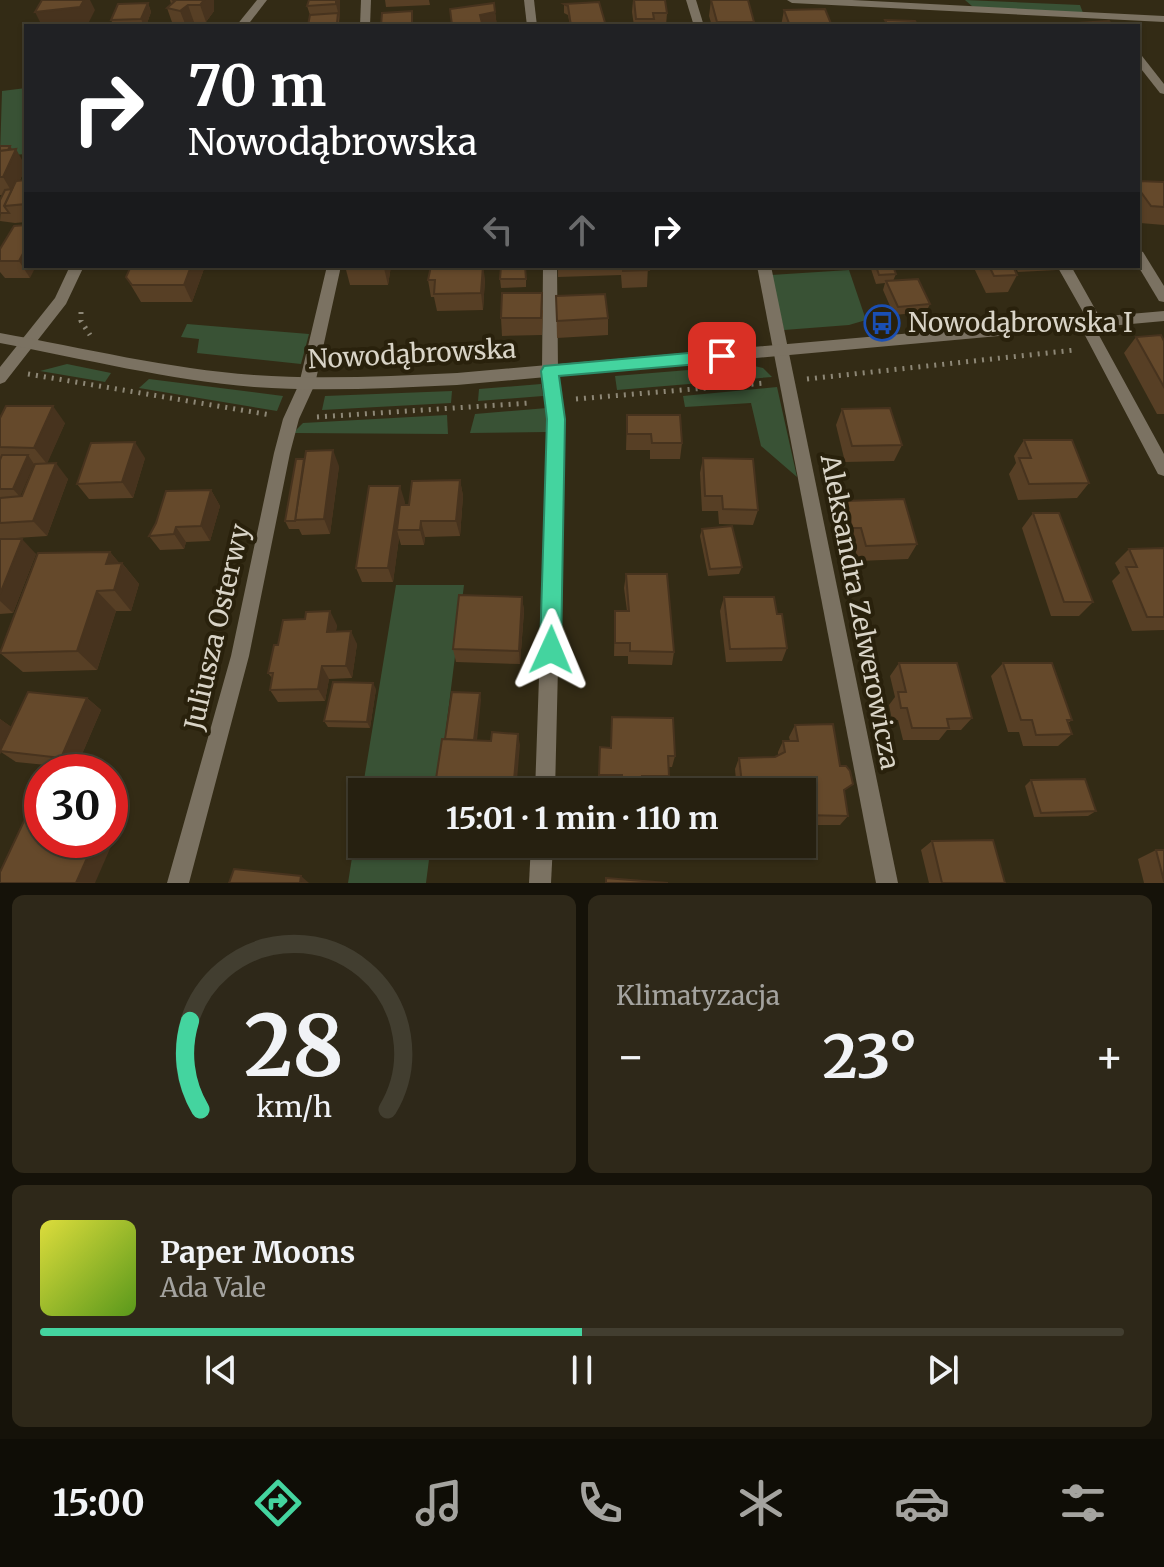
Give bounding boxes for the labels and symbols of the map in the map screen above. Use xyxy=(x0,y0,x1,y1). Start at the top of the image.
bus stop icon: Nowodąbrowska I xyxy=(863,304,901,342)
place label: Nowodąbrowska I xyxy=(908,306,1133,339)
pin xyxy=(688,322,756,390)
street label: Nowodąbrowska xyxy=(307,332,517,375)
street label: Aleksandra Zelwerowicza xyxy=(814,451,907,772)
street label: Juliusza Osterwy xyxy=(177,520,256,734)
position arrow xyxy=(509,608,593,692)
speed limit sign: 30 xyxy=(24,754,128,858)

